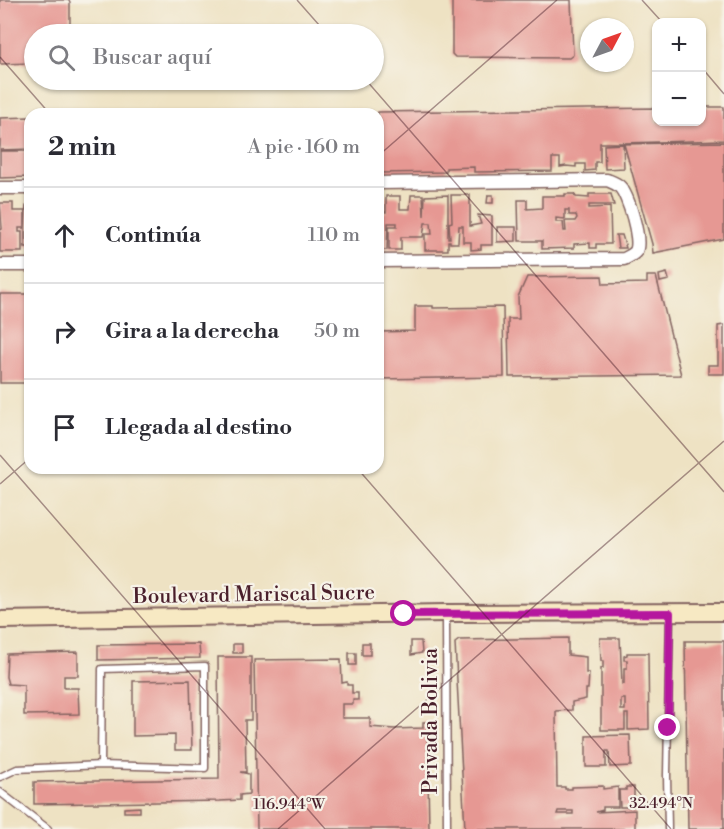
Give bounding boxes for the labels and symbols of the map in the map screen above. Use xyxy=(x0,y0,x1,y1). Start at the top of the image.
north arrow xyxy=(580,18,634,72)
street label: Boulevard Mariscal Sucre xyxy=(132,580,375,610)
route start xyxy=(390,600,416,626)
street label: Privada Bolivia xyxy=(418,647,444,794)
route end xyxy=(654,714,680,740)
text: 32.494°N xyxy=(629,794,693,813)
text: 116.944°W xyxy=(253,795,325,814)

